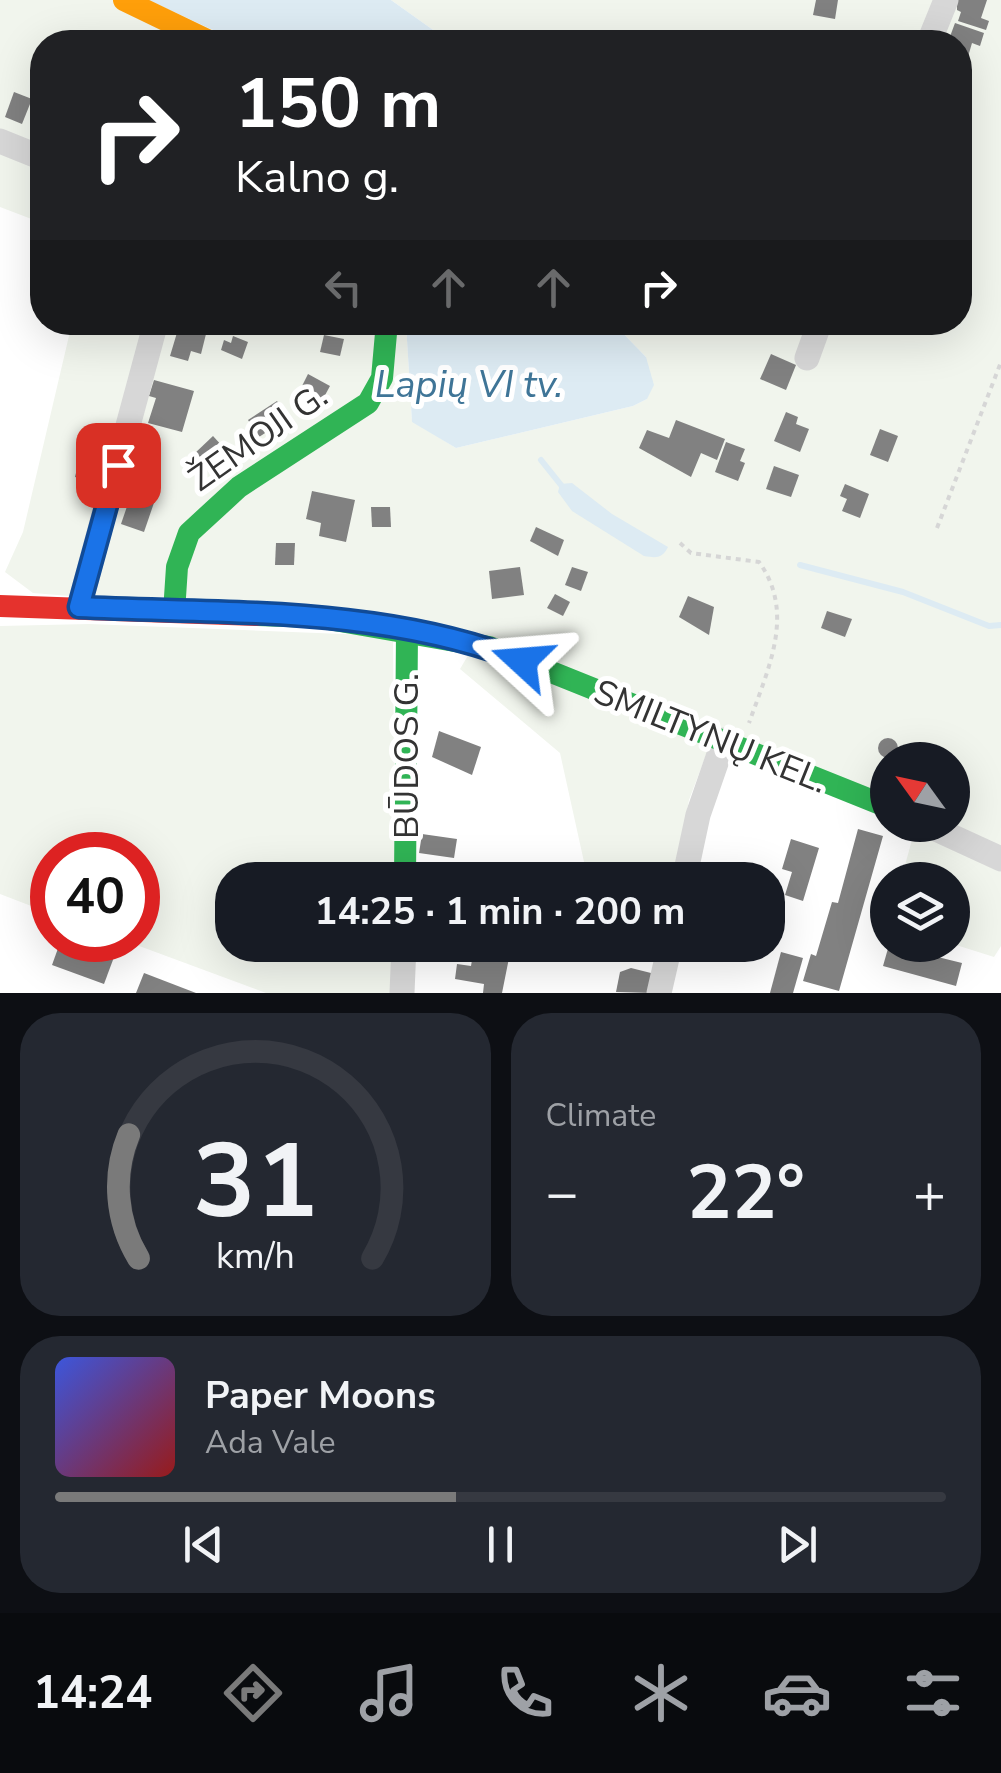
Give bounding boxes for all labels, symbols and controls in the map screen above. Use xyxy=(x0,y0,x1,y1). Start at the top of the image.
text: 150 m xyxy=(235,56,441,152)
icon: right xyxy=(70,70,200,200)
text: Kalno g. xyxy=(235,147,399,208)
icon: left xyxy=(316,260,371,315)
icon: ahead xyxy=(421,260,476,315)
icon: ahead xyxy=(526,260,581,315)
icon: right xyxy=(631,260,686,315)
water label: Lapių VI tv. xyxy=(375,359,563,410)
street label: ŽEMOJI G. xyxy=(180,372,337,502)
pin xyxy=(76,423,161,508)
icon: arrive xyxy=(91,438,146,493)
position arrow xyxy=(470,609,574,713)
street label: SMILTYNŲ KEL. xyxy=(587,668,834,805)
street label: BŪDOS G. xyxy=(383,673,430,839)
north arrow xyxy=(870,742,970,842)
map controls xyxy=(870,742,970,962)
speed limit sign: 40 xyxy=(30,832,160,962)
button: layers xyxy=(870,862,970,962)
text: 14:25 · 1 min · 200 m xyxy=(315,886,685,937)
text: Climate xyxy=(546,1094,656,1137)
text: 31 xyxy=(193,1111,318,1253)
text: 22° xyxy=(687,1142,805,1244)
text: − xyxy=(546,1156,579,1231)
text: + xyxy=(913,1156,946,1231)
text: km/h xyxy=(216,1232,295,1281)
text: Paper Moons xyxy=(205,1370,436,1421)
text: Ada Vale xyxy=(205,1421,336,1464)
icon: previous xyxy=(176,1517,231,1572)
icon: pause xyxy=(473,1517,528,1572)
icon: next xyxy=(770,1517,825,1572)
icon: directions xyxy=(218,1658,288,1728)
icon: music xyxy=(354,1658,424,1728)
icon: phone xyxy=(490,1658,560,1728)
icon: climate xyxy=(626,1658,696,1728)
icon: car xyxy=(762,1658,832,1728)
icon: filters xyxy=(898,1658,968,1728)
text: 14:24 xyxy=(33,1663,152,1724)

